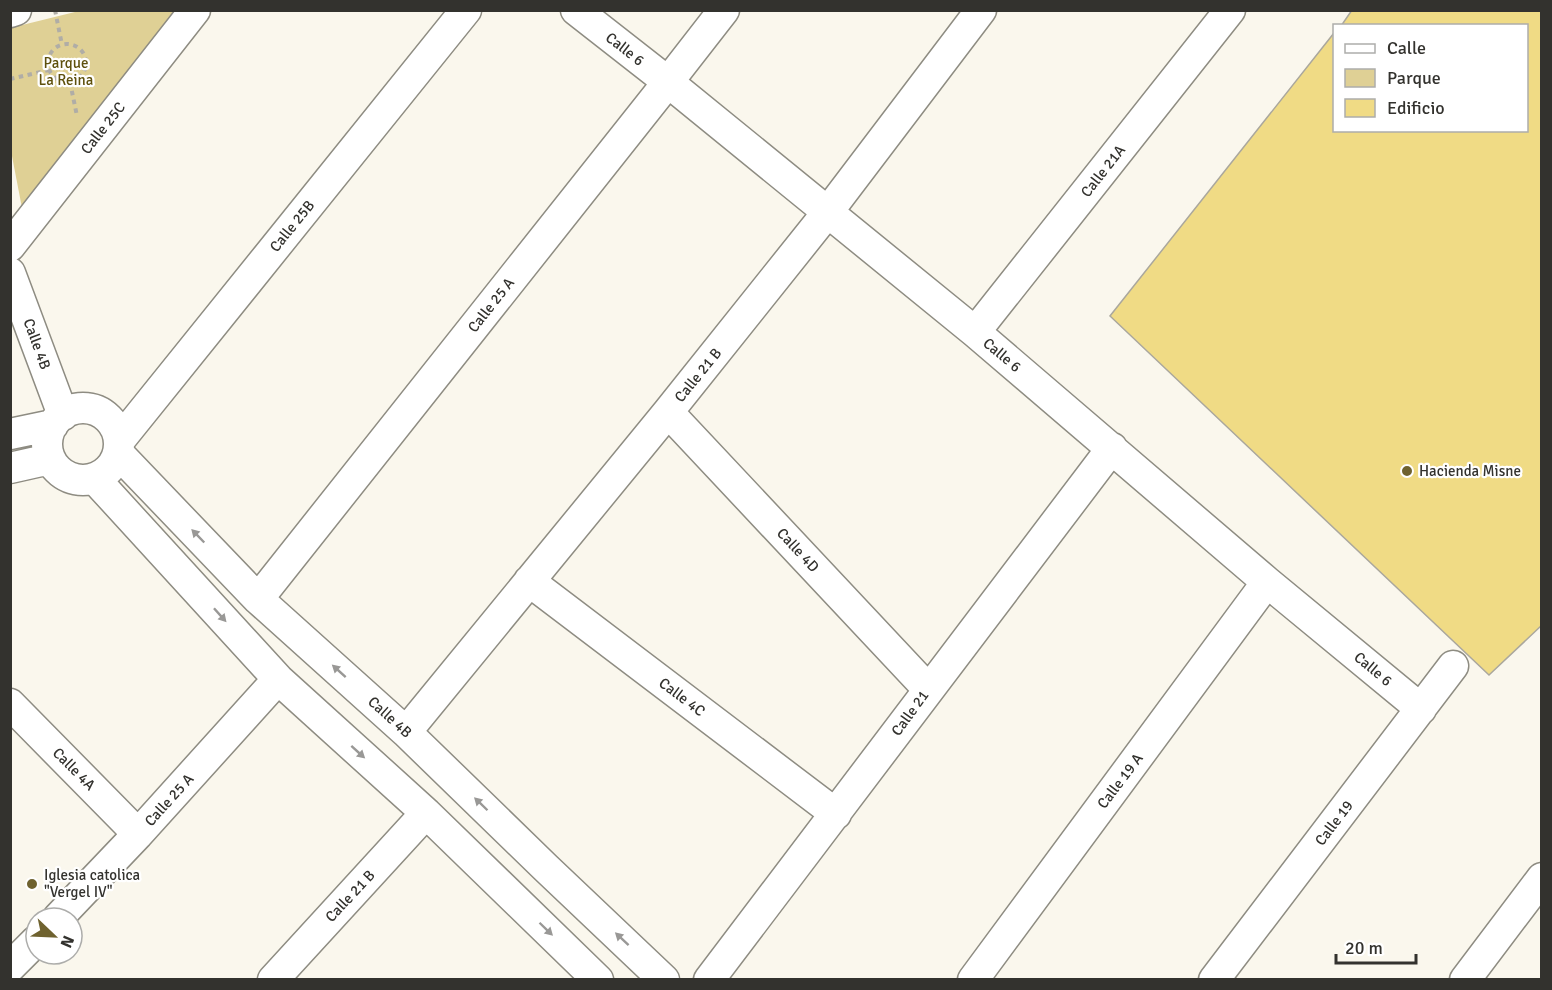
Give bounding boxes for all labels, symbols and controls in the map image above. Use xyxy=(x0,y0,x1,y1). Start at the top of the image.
legend xyxy=(1333,24,1528,132)
street label: Calle 6 xyxy=(602,28,648,70)
text: Calle xyxy=(1387,37,1426,59)
park label: Parque La Reina xyxy=(39,54,93,89)
text: Parque xyxy=(1387,67,1441,89)
text: Edificio xyxy=(1387,97,1445,119)
street label: Calle 25C xyxy=(77,98,129,158)
street label: Calle 21A xyxy=(1077,141,1129,201)
street label: Calle 25B xyxy=(266,197,318,255)
street label: Calle 25 A xyxy=(464,274,518,336)
street label: Calle 4B xyxy=(19,316,55,372)
street label: Calle 6 xyxy=(979,334,1025,376)
street label: Calle 21 B xyxy=(671,344,725,406)
place label: Hacienda Misne xyxy=(1419,462,1521,480)
marker: Hacienda Misne xyxy=(1400,464,1414,478)
street label: Calle 4D xyxy=(773,524,823,576)
one-way arrow xyxy=(191,529,205,544)
one-way arrow xyxy=(213,607,226,622)
street label: Calle 6 xyxy=(1350,648,1396,690)
one-way arrow xyxy=(331,664,346,678)
street label: Calle 4C xyxy=(655,674,709,720)
street label: Calle 21 xyxy=(887,687,933,739)
street label: Calle 4B xyxy=(364,693,416,741)
street label: Calle 4A xyxy=(49,744,99,794)
one-way arrow xyxy=(351,745,366,759)
street label: Calle 19 A xyxy=(1093,750,1147,812)
street label: Calle 25 A xyxy=(141,770,197,830)
street label: Calle 19 xyxy=(1311,797,1357,849)
one-way arrow xyxy=(474,798,488,812)
place label: Iglesia catolica "Vergel IV" xyxy=(44,866,140,901)
street label: Calle 21 B xyxy=(321,866,379,926)
marker: Iglesia catolica "Vergel IV" xyxy=(25,877,39,891)
north arrow xyxy=(24,906,84,966)
one-way arrow xyxy=(538,922,553,936)
scale bar xyxy=(1336,927,1416,965)
text: N xyxy=(56,932,78,951)
one-way arrow xyxy=(615,933,629,947)
text: 20 m xyxy=(1345,937,1383,959)

